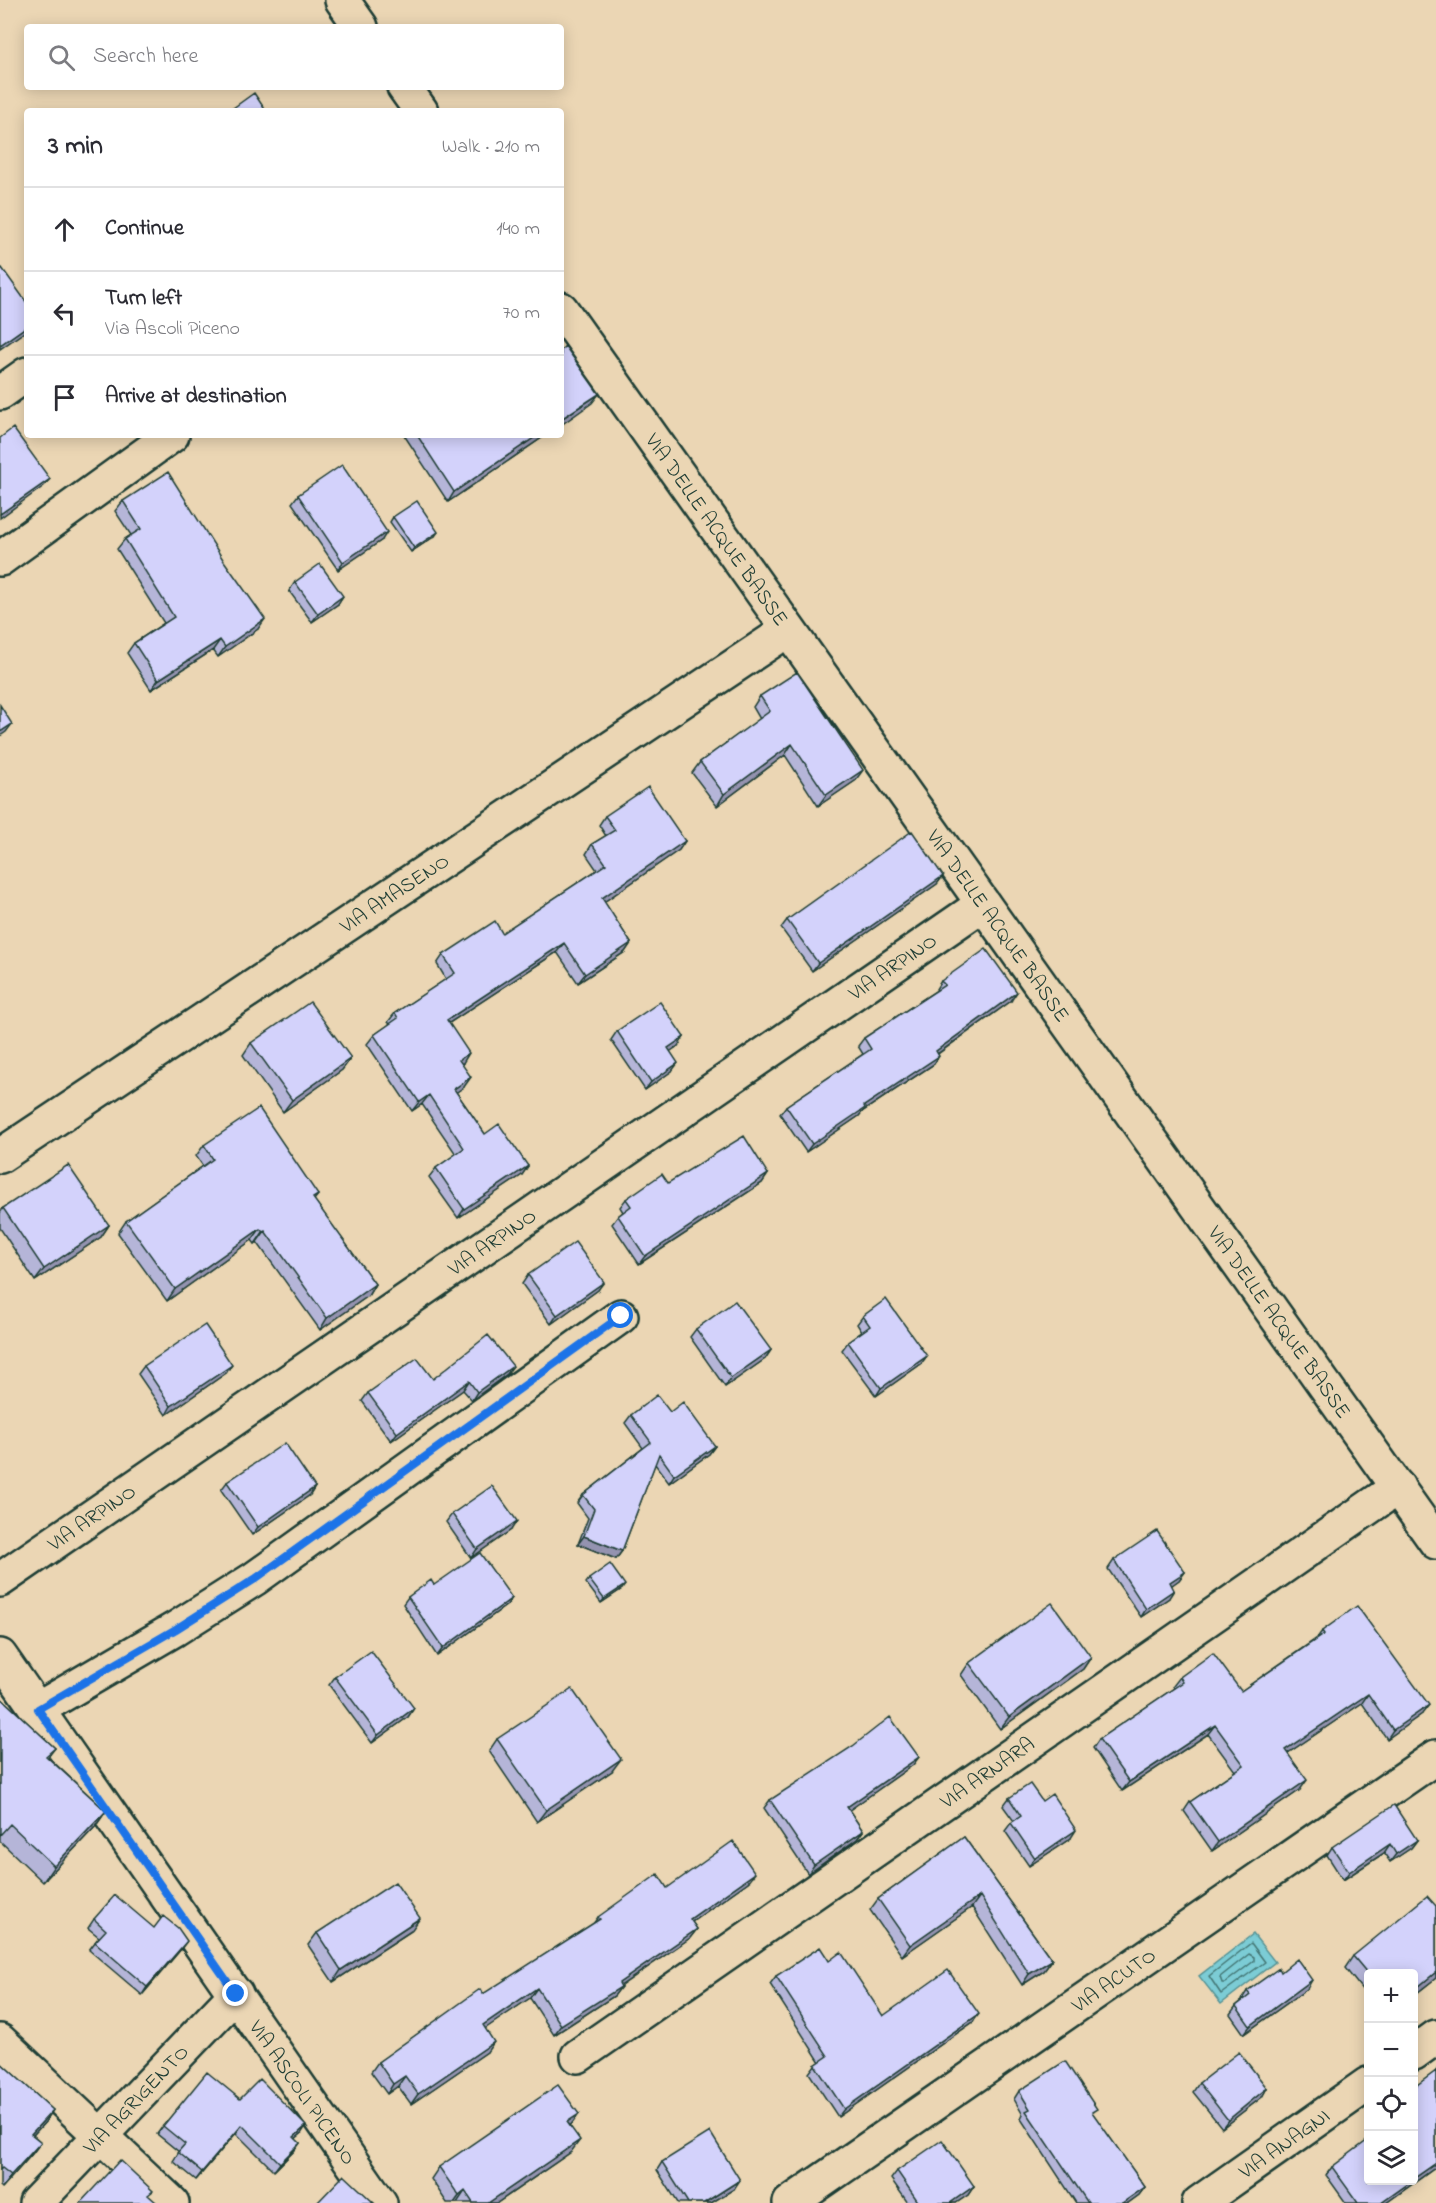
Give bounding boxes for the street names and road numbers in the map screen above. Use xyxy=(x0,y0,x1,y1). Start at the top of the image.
street label: VIA DELLE ACQUE BASSE xyxy=(636,427,794,633)
street label: VIA DELLE ACQUE BASSE xyxy=(917,823,1076,1029)
street label: VIA AMASENO xyxy=(334,847,456,942)
street label: VIA ARPINO xyxy=(842,927,944,1010)
street label: VIA ARPINO xyxy=(442,1202,543,1285)
street label: VIA DELLE ACQUE BASSE xyxy=(1199,1220,1357,1426)
street label: VIA ARPINO xyxy=(41,1478,143,1560)
street label: VIA ARNARA xyxy=(934,1730,1042,1818)
street label: VIA ACUTO xyxy=(1065,1942,1163,2022)
street label: VIA ASCOLI PICENO xyxy=(240,2014,362,2172)
street label: VIA AGRIGENTO xyxy=(77,2039,197,2163)
street label: VIA ANAGNI xyxy=(1233,2102,1337,2188)

